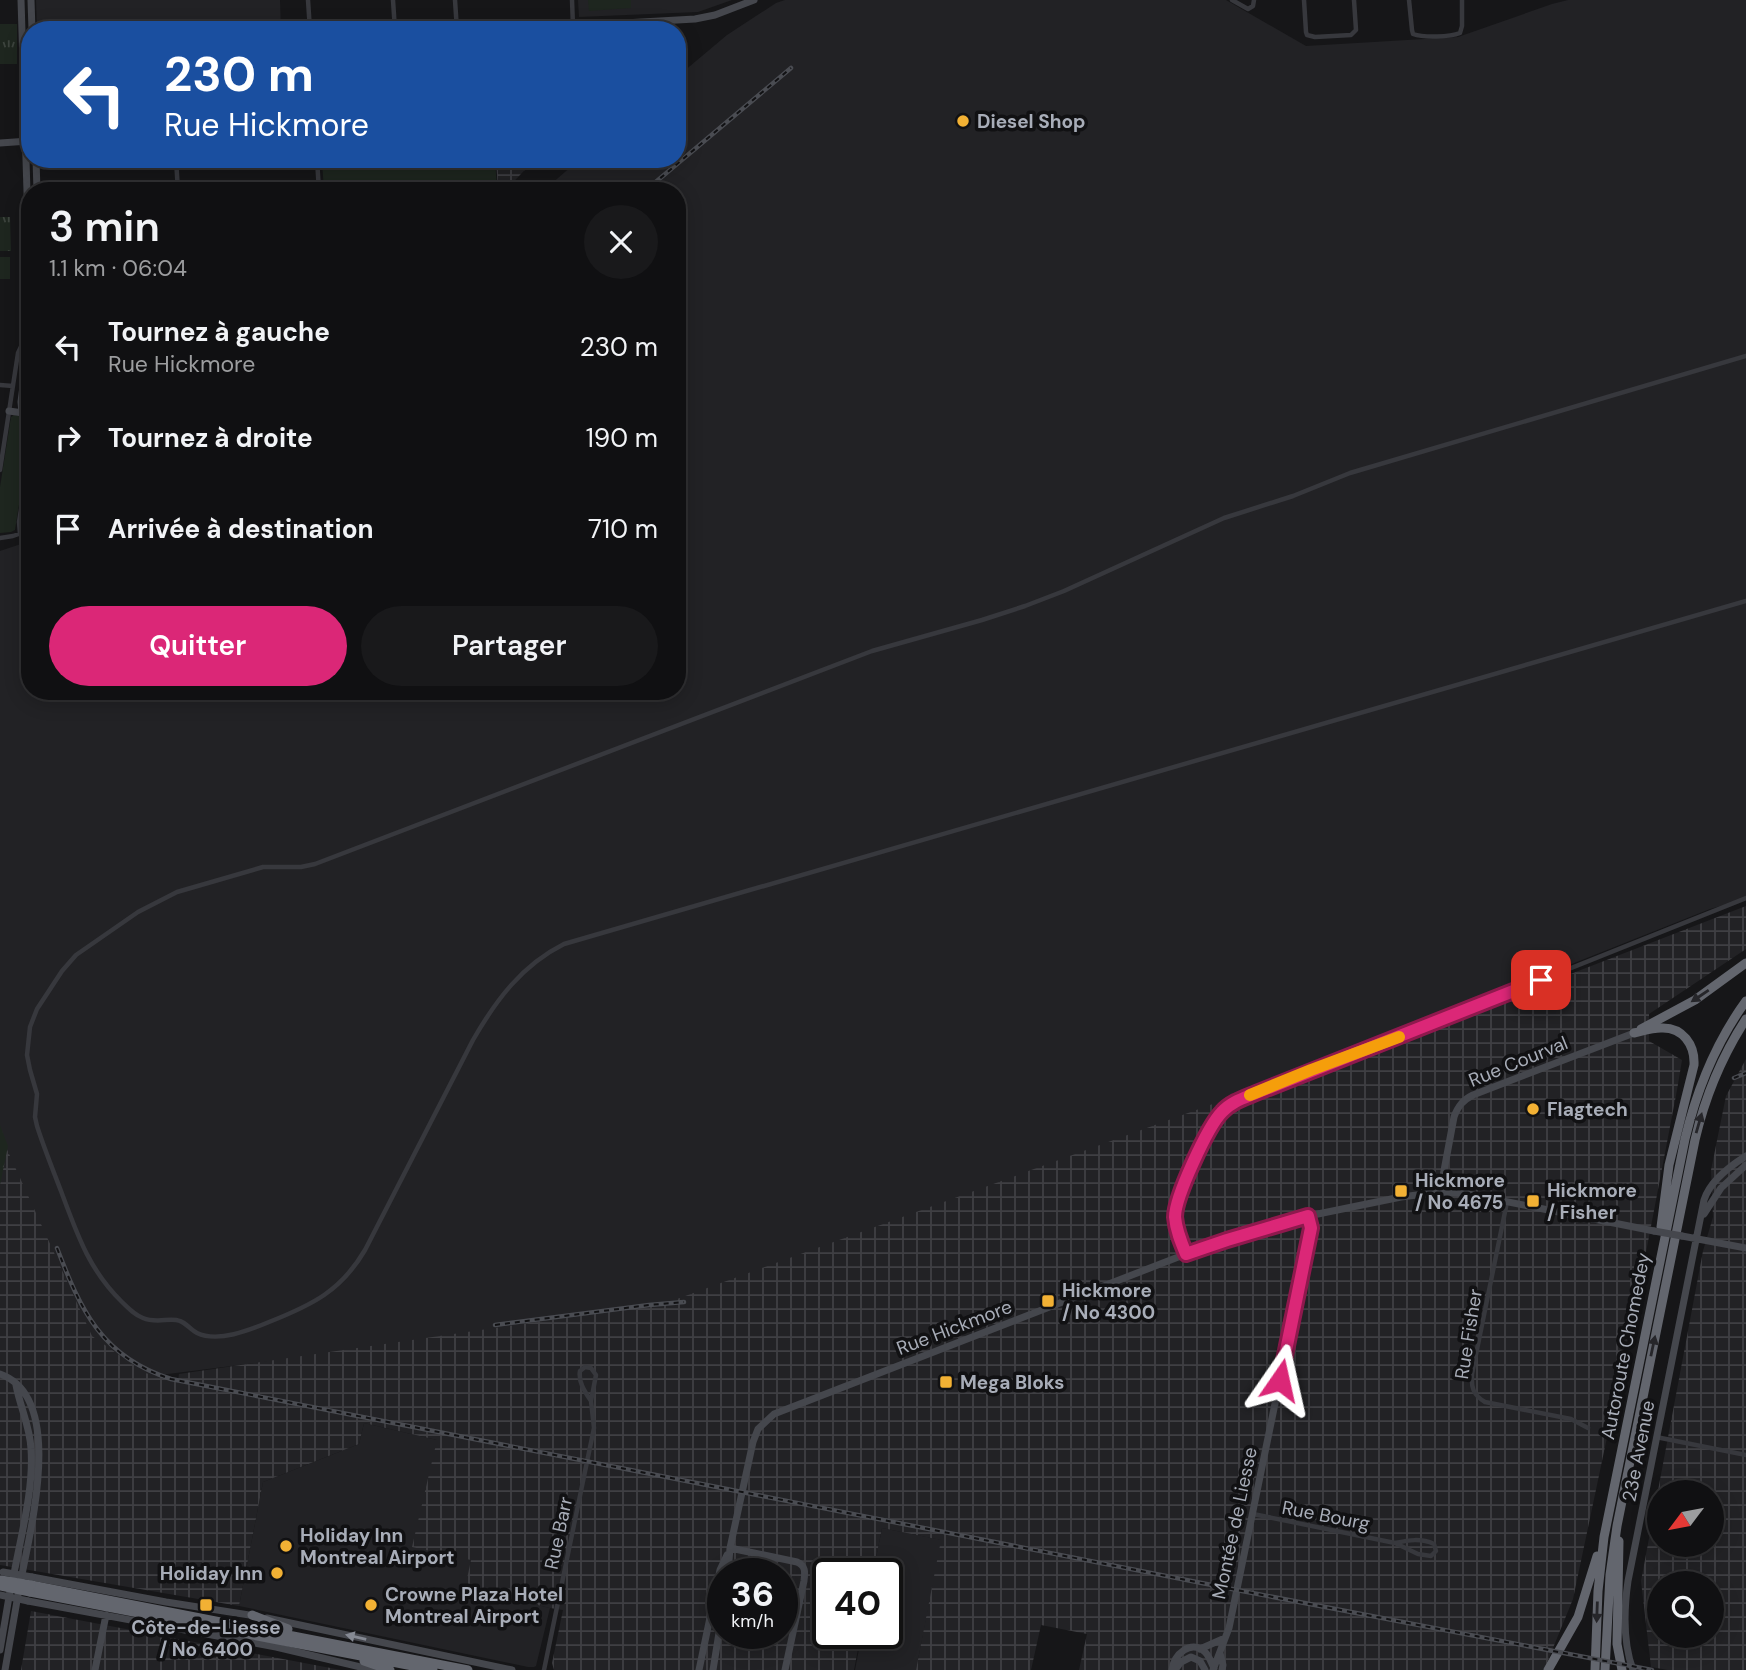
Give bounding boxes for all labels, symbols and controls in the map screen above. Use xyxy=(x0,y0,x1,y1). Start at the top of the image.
text: 230 m xyxy=(164,42,314,106)
icon: left xyxy=(49,49,140,140)
text: Rue Hickmore xyxy=(164,104,369,146)
place label: Diesel Shop xyxy=(977,109,1085,134)
marker: Diesel Shop xyxy=(955,113,971,129)
text: 3 min xyxy=(49,199,160,254)
button: close xyxy=(584,205,658,279)
text: 1.1 km · 06:04 xyxy=(49,253,187,283)
text: Tournez à gauche xyxy=(108,315,330,349)
icon: left xyxy=(49,328,87,366)
text: 230 m xyxy=(580,330,658,364)
text: Rue Hickmore xyxy=(108,349,255,379)
icon: right xyxy=(49,419,87,457)
text: Tournez à droite xyxy=(108,421,313,455)
text: 190 m xyxy=(586,421,658,455)
icon: arrive xyxy=(49,510,87,548)
text: Arrivée à destination xyxy=(108,512,374,546)
text: 710 m xyxy=(588,512,658,546)
button: Quitter xyxy=(49,606,347,686)
button: Partager xyxy=(361,606,658,686)
pin xyxy=(1511,950,1571,1010)
icon: arrive xyxy=(1522,961,1560,999)
one-way arrow xyxy=(1690,989,1709,1002)
street label: Rue Courval xyxy=(1465,1030,1572,1093)
place label: Flagtech xyxy=(1547,1097,1628,1122)
marker: Flagtech xyxy=(1525,1101,1541,1117)
one-way arrow xyxy=(1695,1113,1705,1134)
place label: Hickmore / No 4675 xyxy=(1415,1168,1505,1215)
place label: Hickmore / Fisher xyxy=(1547,1178,1637,1225)
marker: Hickmore / No 4675 xyxy=(1393,1183,1409,1199)
marker: Hickmore / Fisher xyxy=(1525,1193,1541,1209)
street label: Autoroute Chomedey xyxy=(1595,1250,1656,1442)
place label: Hickmore / No 4300 xyxy=(1062,1278,1155,1325)
street label: Rue Fisher xyxy=(1449,1287,1488,1381)
marker: Hickmore / No 4300 xyxy=(1040,1293,1056,1309)
street label: Rue Hickmore xyxy=(893,1294,1015,1361)
one-way arrow xyxy=(1647,1335,1658,1357)
position arrow xyxy=(1243,1343,1317,1417)
place label: Mega Bloks xyxy=(960,1370,1064,1395)
marker: Mega Bloks xyxy=(938,1374,954,1390)
street label: 23e Avenue xyxy=(1616,1398,1661,1504)
street label: Montée de Liesse xyxy=(1206,1445,1263,1601)
north arrow xyxy=(1647,1480,1724,1558)
map controls xyxy=(1647,1480,1724,1648)
street label: Rue Barr xyxy=(539,1494,578,1572)
street label: Rue Bourg xyxy=(1280,1495,1372,1536)
place label: Holiday Inn Montreal Airport xyxy=(300,1523,455,1570)
marker: Holiday Inn Montreal Airport xyxy=(278,1538,294,1554)
speed limit sign: 40 xyxy=(812,1558,903,1649)
place label: Holiday Inn xyxy=(160,1561,263,1586)
marker: Holiday Inn xyxy=(269,1565,285,1581)
text: 36 xyxy=(731,1571,774,1617)
button: search xyxy=(1647,1571,1724,1648)
place label: Crowne Plaza Hotel Montreal Airport xyxy=(385,1582,563,1629)
marker: Côte-de-Liesse / No 6400 xyxy=(198,1597,214,1613)
marker: Crowne Plaza Hotel Montreal Airport xyxy=(363,1597,379,1613)
one-way arrow xyxy=(1592,1602,1603,1624)
text: km/h xyxy=(731,1609,774,1633)
place label: Côte-de-Liesse / No 6400 xyxy=(131,1615,281,1662)
one-way arrow xyxy=(345,1631,367,1642)

